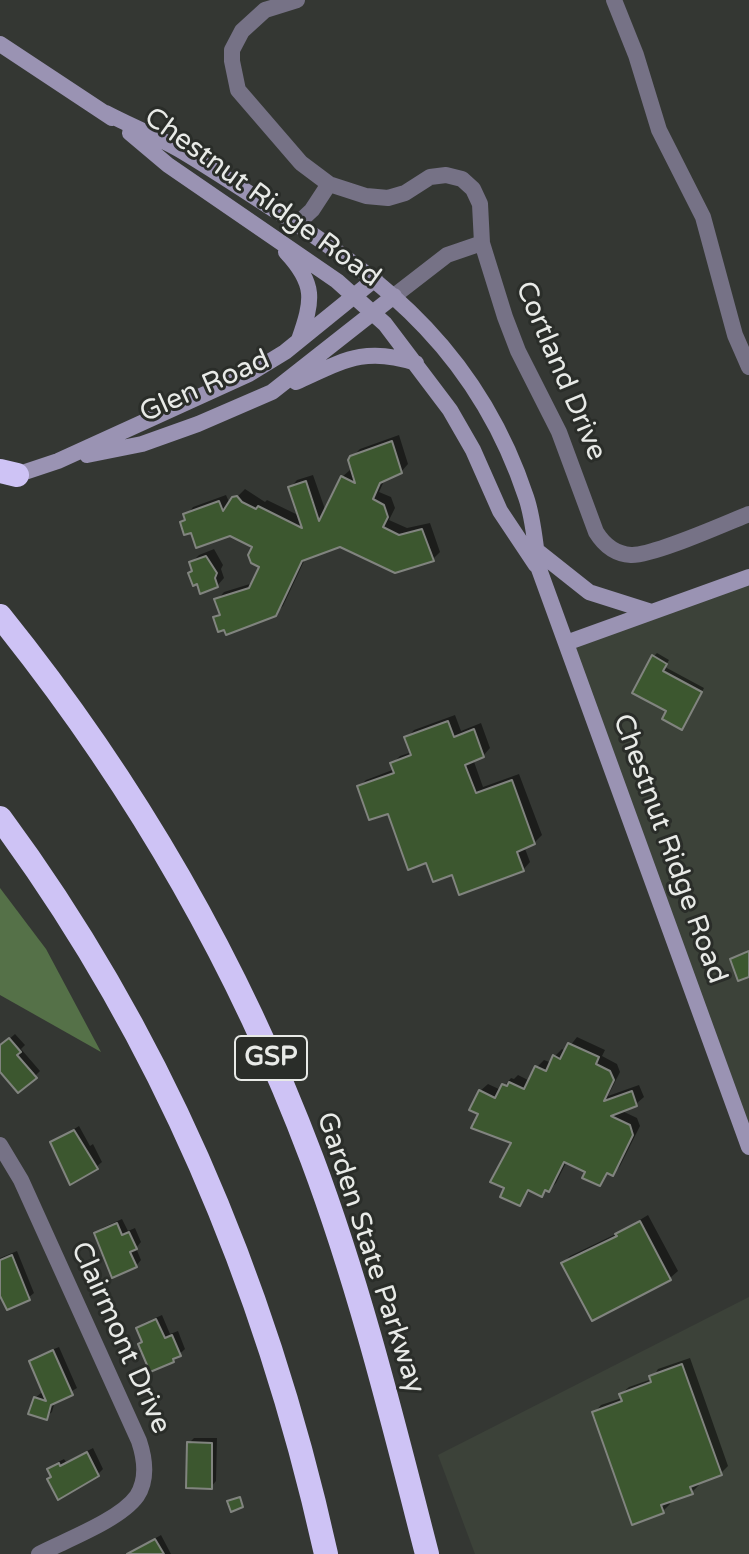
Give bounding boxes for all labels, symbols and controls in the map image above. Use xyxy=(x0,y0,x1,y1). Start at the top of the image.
street label: Chestnut Ridge Road xyxy=(137,101,387,295)
street label: Cortland Drive xyxy=(507,276,613,466)
street label: Glen Road xyxy=(135,343,275,431)
street label: Chestnut Ridge Road xyxy=(605,710,733,988)
road number: GSP xyxy=(235,1036,307,1080)
street label: Garden State Parkway xyxy=(309,1108,431,1398)
street label: Clairmont Drive xyxy=(63,1237,177,1439)

